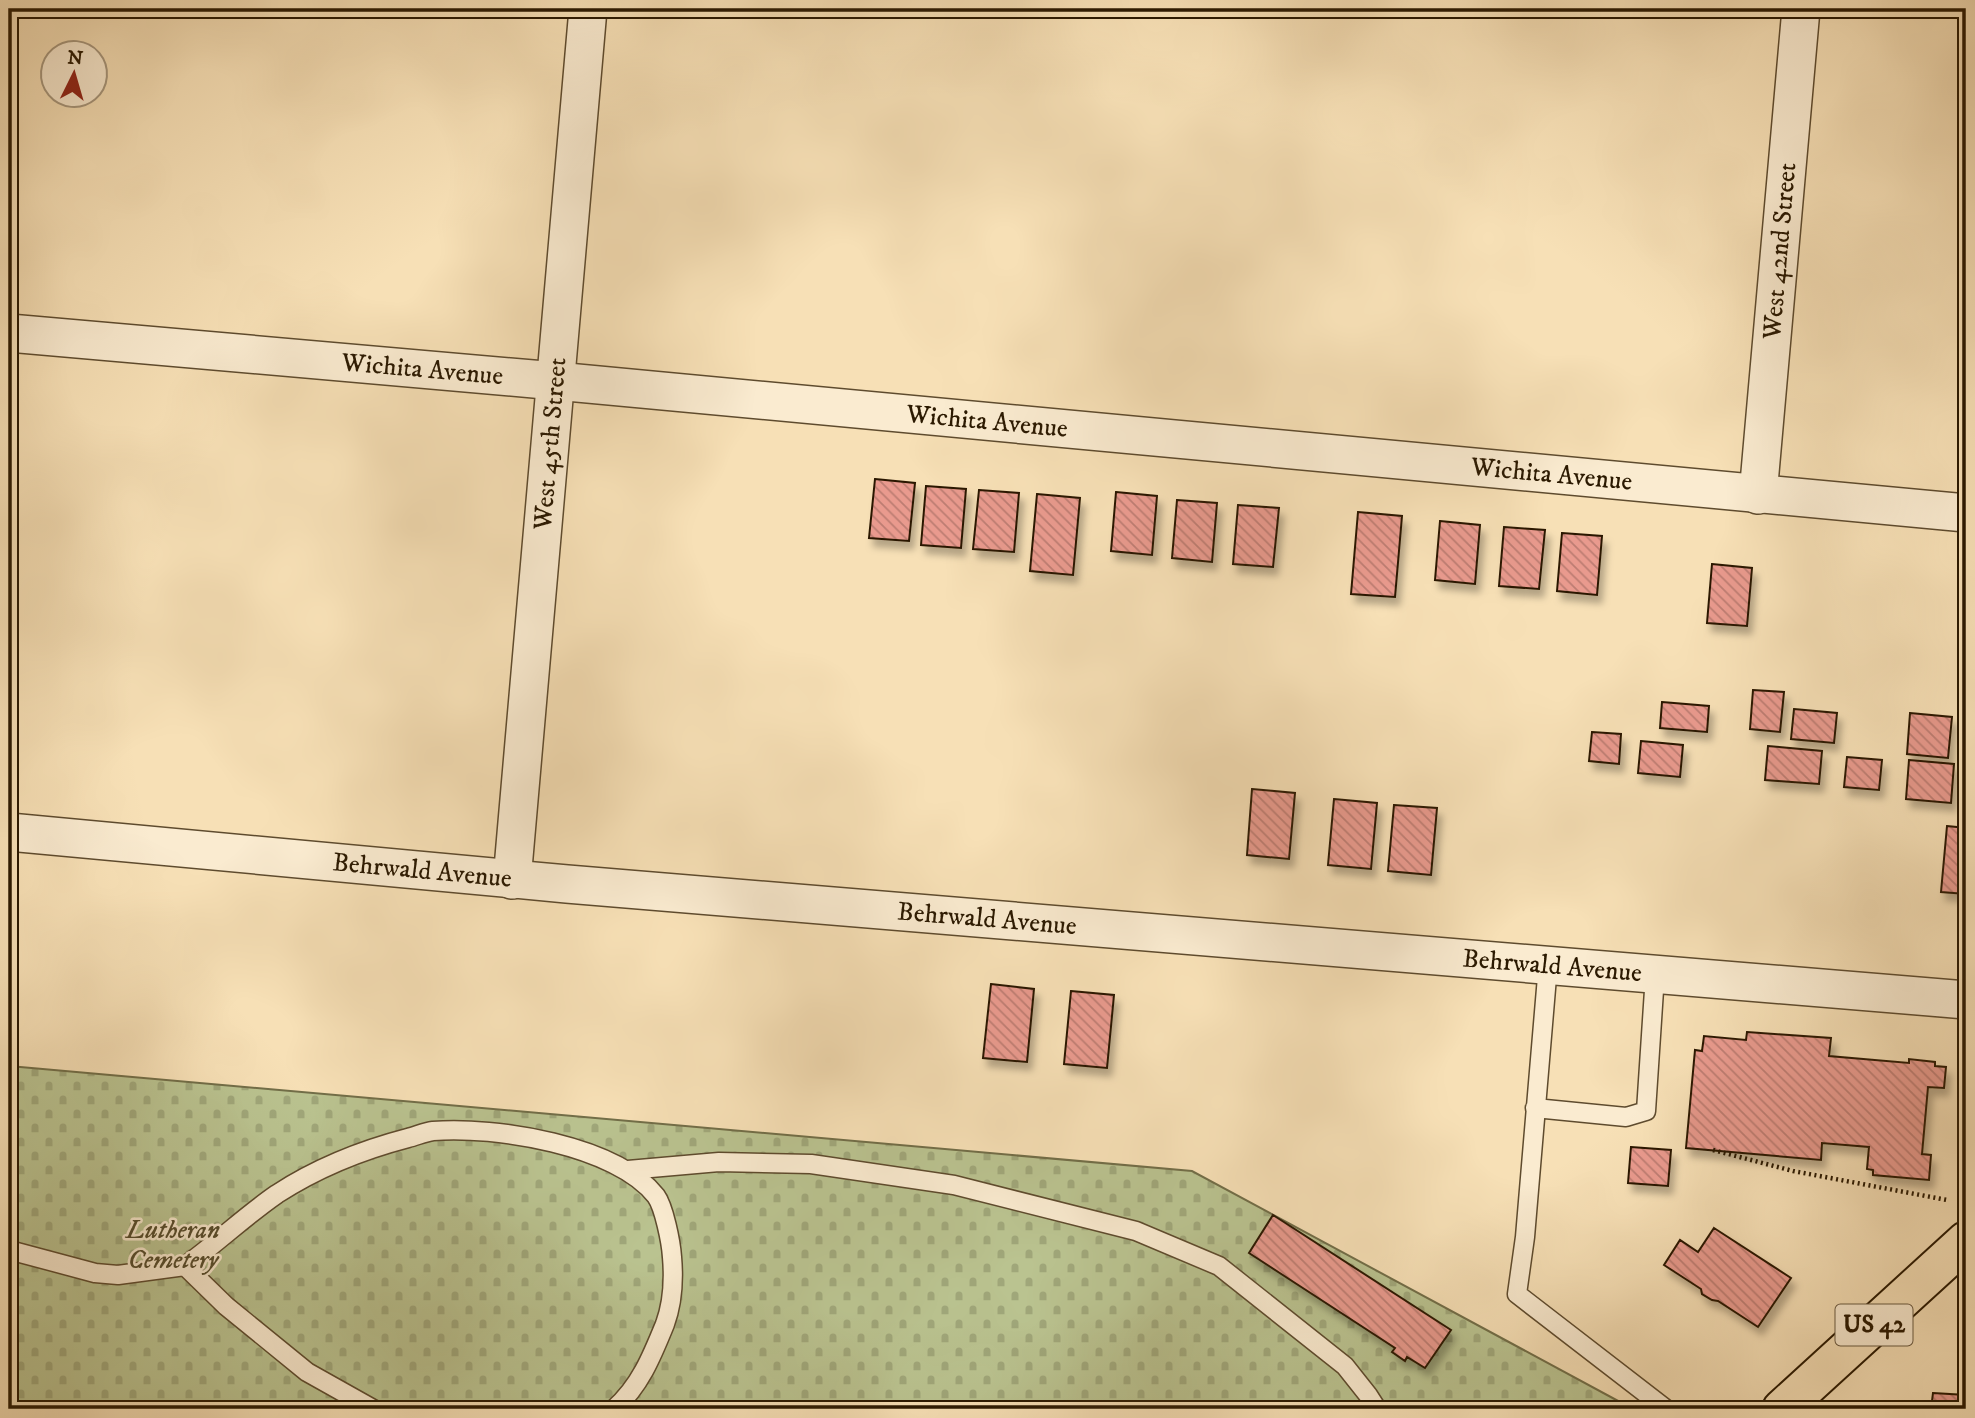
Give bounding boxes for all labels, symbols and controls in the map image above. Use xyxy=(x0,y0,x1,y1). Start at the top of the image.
north arrow xyxy=(38,38,108,108)
text: N xyxy=(67,46,85,71)
street label: West 42nd Street xyxy=(1755,161,1804,342)
street label: Wichita Avenue xyxy=(339,346,505,393)
street label: West 45th Street xyxy=(526,356,574,532)
street label: Wichita Avenue xyxy=(904,397,1069,445)
street label: Wichita Avenue xyxy=(1468,450,1634,498)
street label: Behrwald Avenue xyxy=(331,846,513,895)
street label: Behrwald Avenue xyxy=(896,895,1078,943)
street label: Behrwald Avenue xyxy=(1461,942,1643,990)
park label: Lutheran Cemetery xyxy=(124,1214,220,1277)
road number: US 42 xyxy=(1836,1304,1912,1345)

